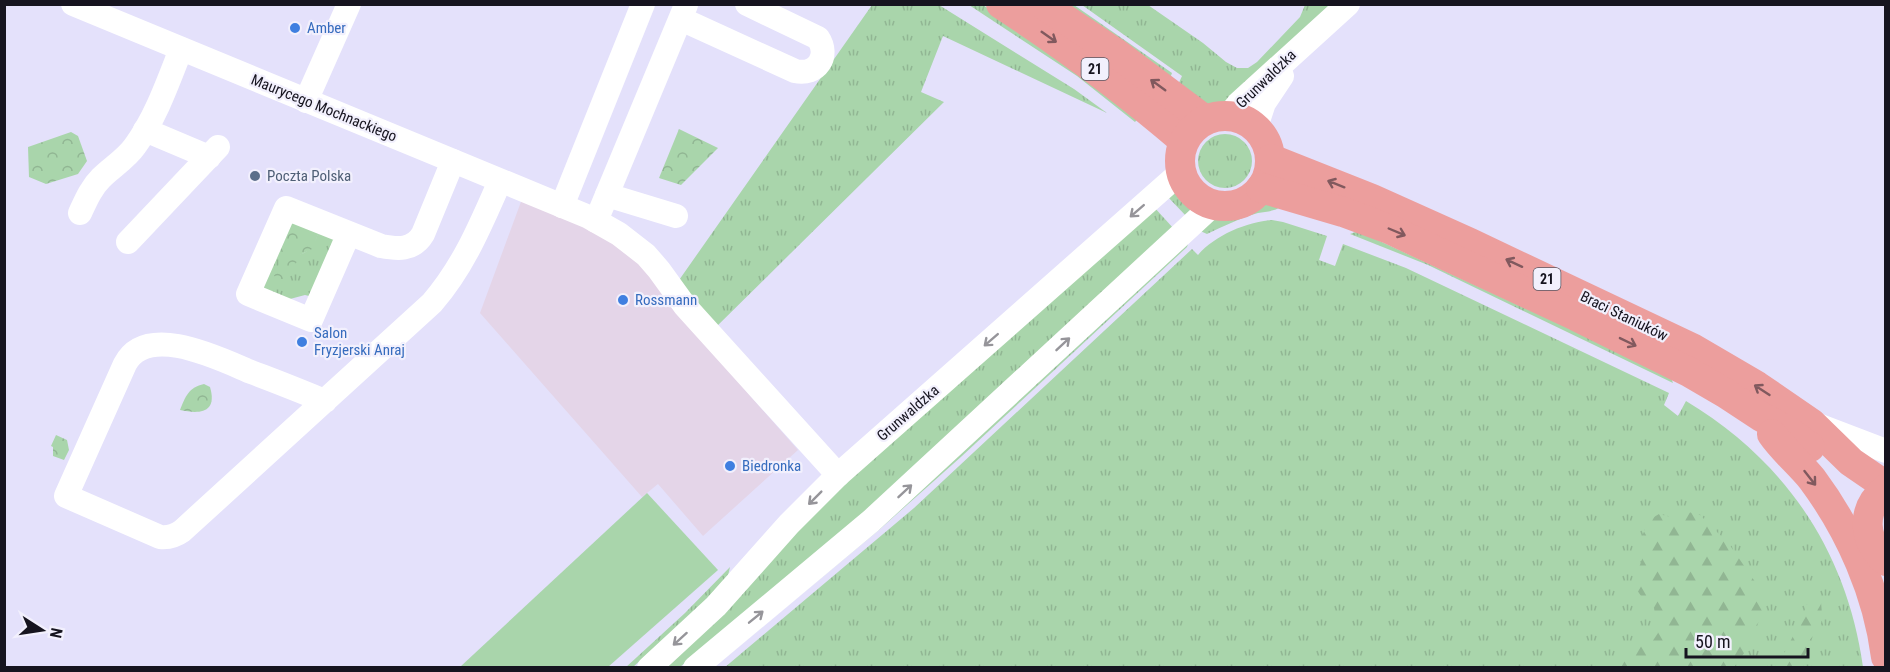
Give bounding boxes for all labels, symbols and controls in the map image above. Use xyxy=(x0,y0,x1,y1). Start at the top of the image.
place label: Amber xyxy=(307,19,346,37)
marker: Amber xyxy=(288,21,302,35)
one-way arrow xyxy=(1041,31,1057,43)
street label: Grunwaldzka xyxy=(1232,46,1300,112)
road number: 21 xyxy=(1082,58,1108,80)
street label: Maurycego Mochnackiego xyxy=(249,71,399,145)
one-way arrow xyxy=(1151,78,1167,91)
place label: Poczta Polska xyxy=(267,167,351,185)
marker: Poczta Polska xyxy=(248,169,262,183)
one-way arrow xyxy=(1327,178,1345,189)
one-way arrow xyxy=(1130,204,1145,218)
one-way arrow xyxy=(1387,227,1405,238)
one-way arrow xyxy=(1505,257,1523,269)
road number: 21 xyxy=(1534,268,1560,290)
street label: Braci Staniuków xyxy=(1577,287,1671,345)
place label: Rossmann xyxy=(635,291,697,309)
marker: Rossmann xyxy=(616,293,630,307)
place label: Salon Fryzjerski Anraj xyxy=(314,324,405,359)
one-way arrow xyxy=(984,333,999,347)
marker: Salon Fryzjerski Anraj xyxy=(295,335,309,349)
one-way arrow xyxy=(1619,336,1637,348)
one-way arrow xyxy=(1055,337,1070,351)
street label: Grunwaldzka xyxy=(873,381,943,445)
one-way arrow xyxy=(1754,384,1771,396)
place label: Biedronka xyxy=(742,457,801,475)
marker: Biedronka xyxy=(723,459,737,473)
one-way arrow xyxy=(1803,470,1816,486)
one-way arrow xyxy=(897,483,912,498)
one-way arrow xyxy=(807,491,822,506)
north arrow xyxy=(12,600,72,660)
one-way arrow xyxy=(748,610,763,624)
scale bar xyxy=(1686,621,1808,659)
text: N xyxy=(46,626,66,640)
text: 50 m xyxy=(1695,631,1730,652)
one-way arrow xyxy=(673,632,688,646)

